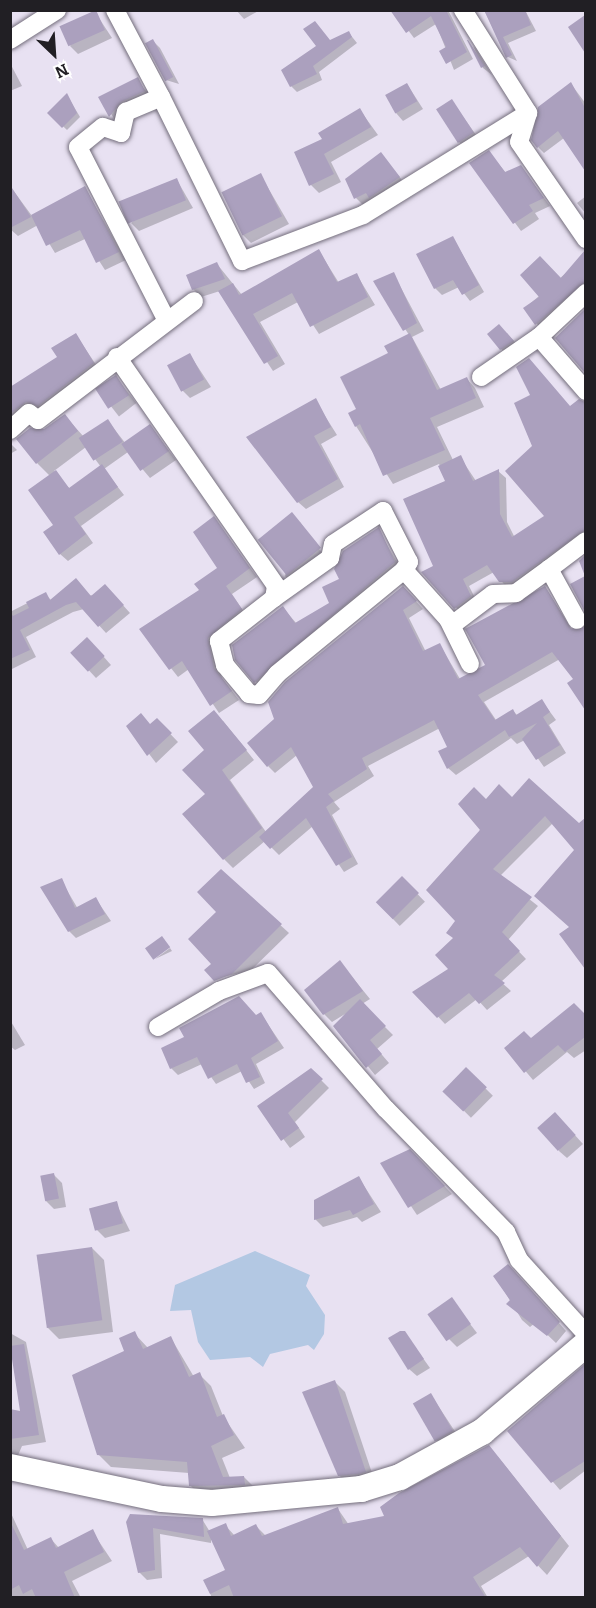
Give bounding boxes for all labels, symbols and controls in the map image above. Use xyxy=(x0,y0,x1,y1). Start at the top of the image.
north arrow xyxy=(24,24,84,84)
text: N xyxy=(52,60,71,82)

